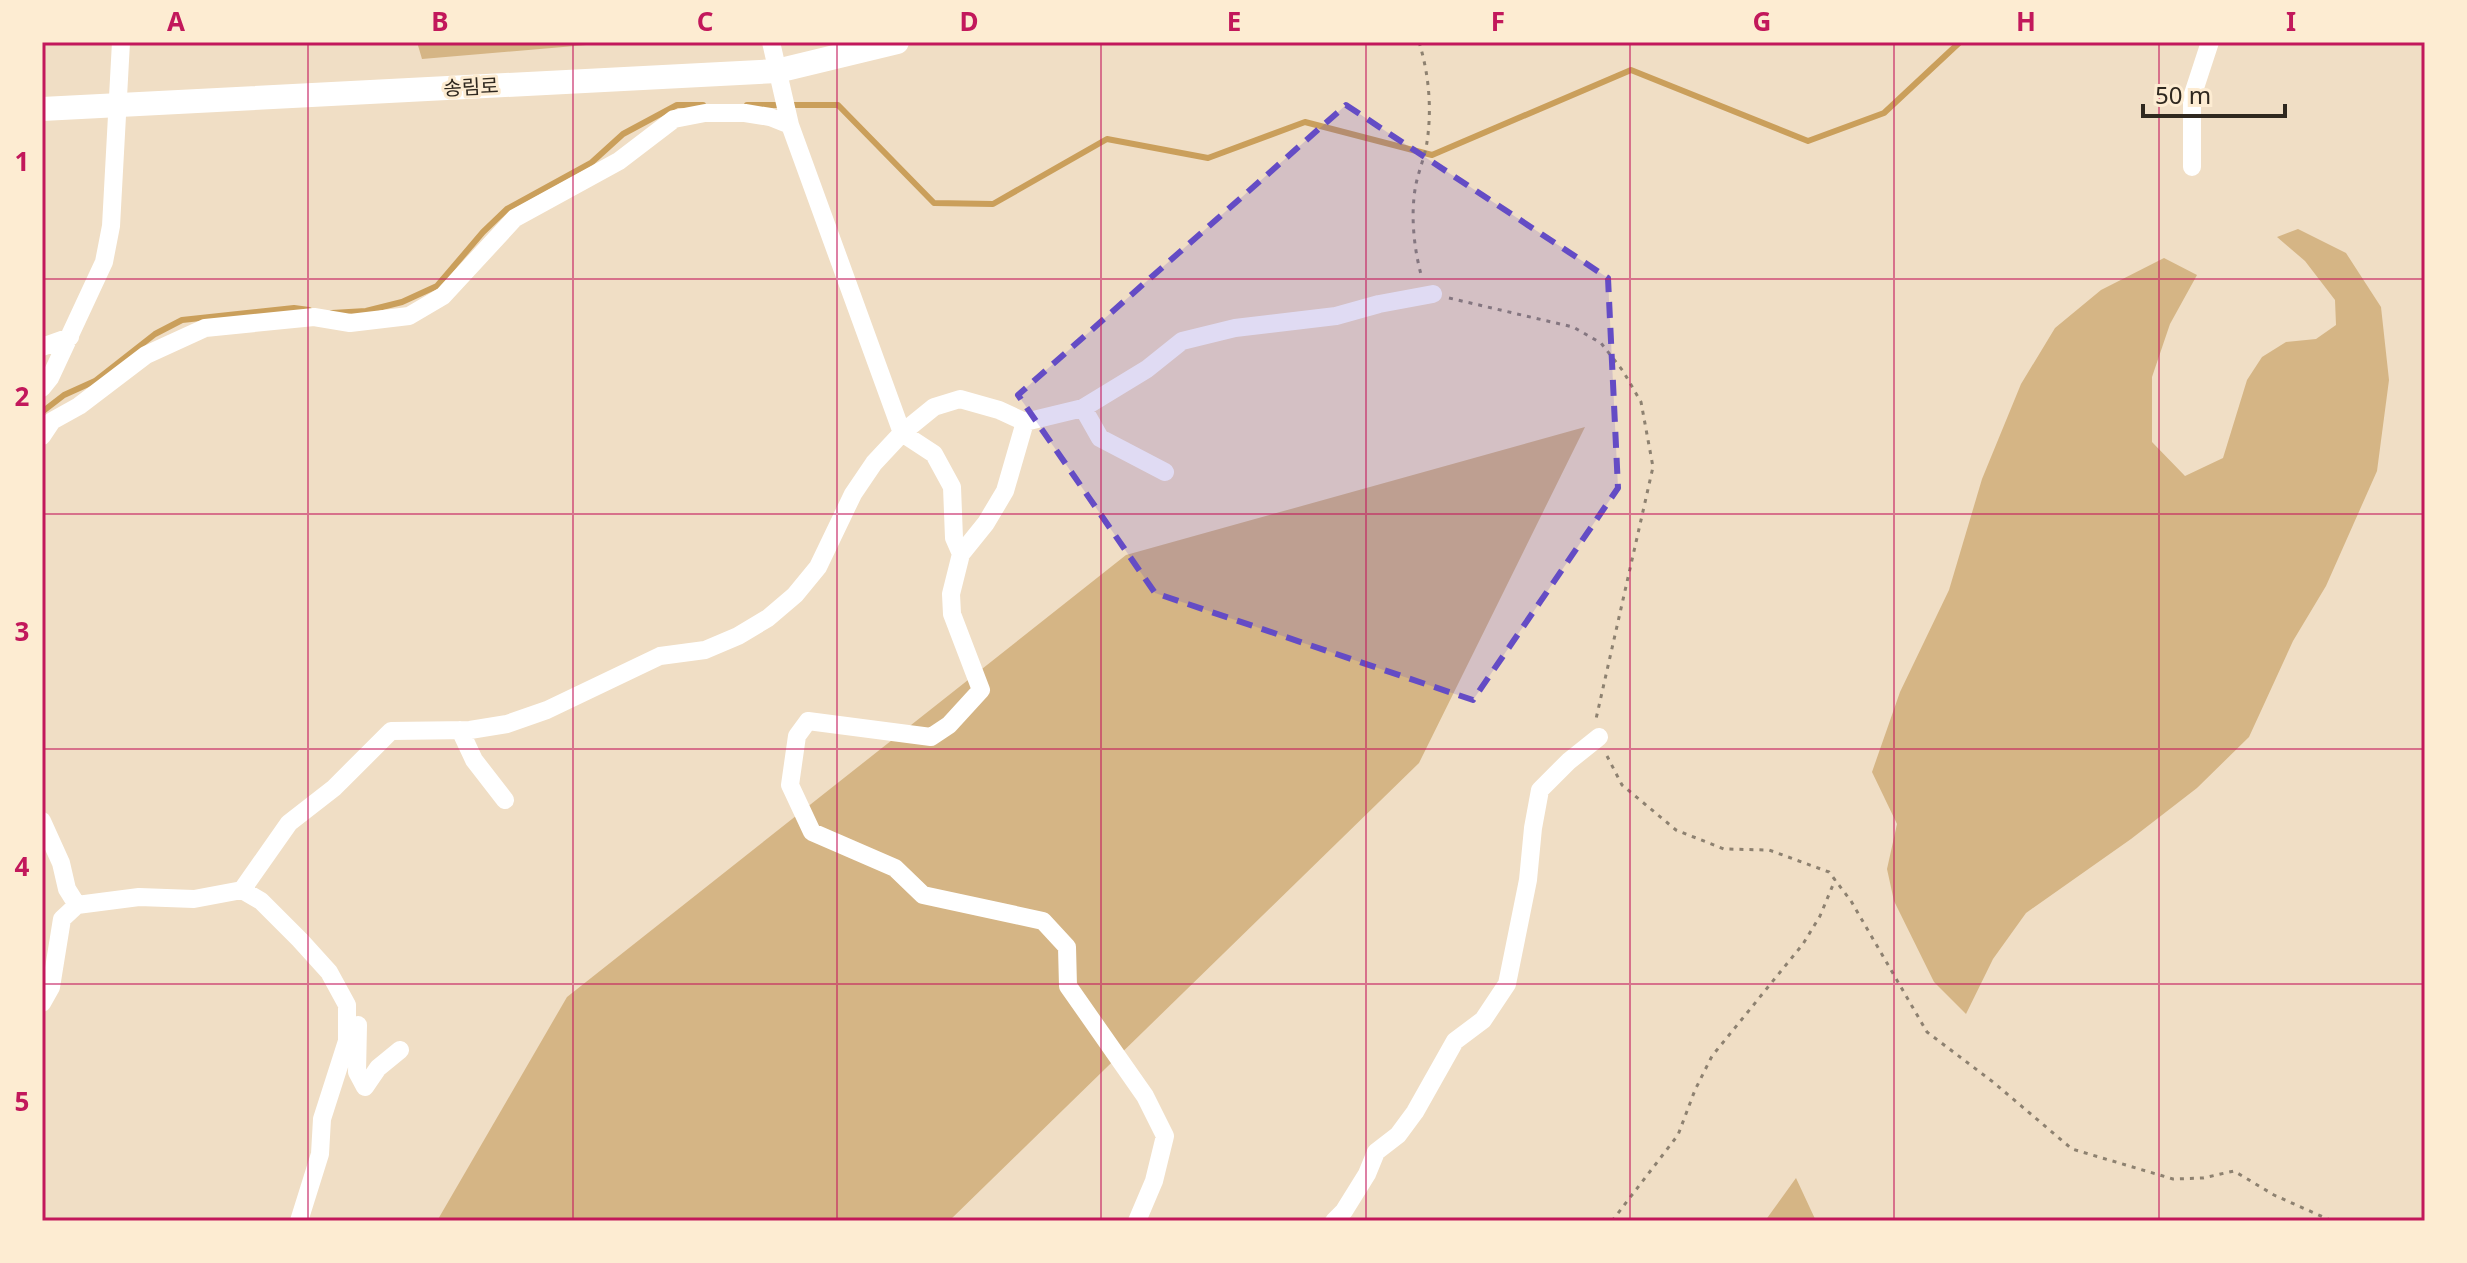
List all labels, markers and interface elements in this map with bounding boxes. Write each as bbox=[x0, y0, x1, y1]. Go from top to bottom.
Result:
text: A bbox=[167, 3, 185, 39]
text: B bbox=[431, 3, 449, 39]
text: C bbox=[697, 3, 713, 39]
text: D bbox=[959, 3, 979, 39]
text: E bbox=[1227, 3, 1241, 39]
text: F bbox=[1491, 3, 1505, 39]
text: G bbox=[1753, 3, 1771, 39]
text: H bbox=[2016, 3, 2036, 39]
text: I bbox=[2286, 3, 2296, 39]
scale bar bbox=[2143, 68, 2285, 118]
street label: 송림로 bbox=[443, 72, 499, 101]
text: 50 m bbox=[2155, 78, 2211, 111]
text: 1 bbox=[15, 143, 29, 179]
text: 2 bbox=[15, 378, 30, 414]
text: 3 bbox=[15, 613, 29, 649]
text: 4 bbox=[15, 848, 30, 884]
text: 5 bbox=[15, 1083, 29, 1119]

